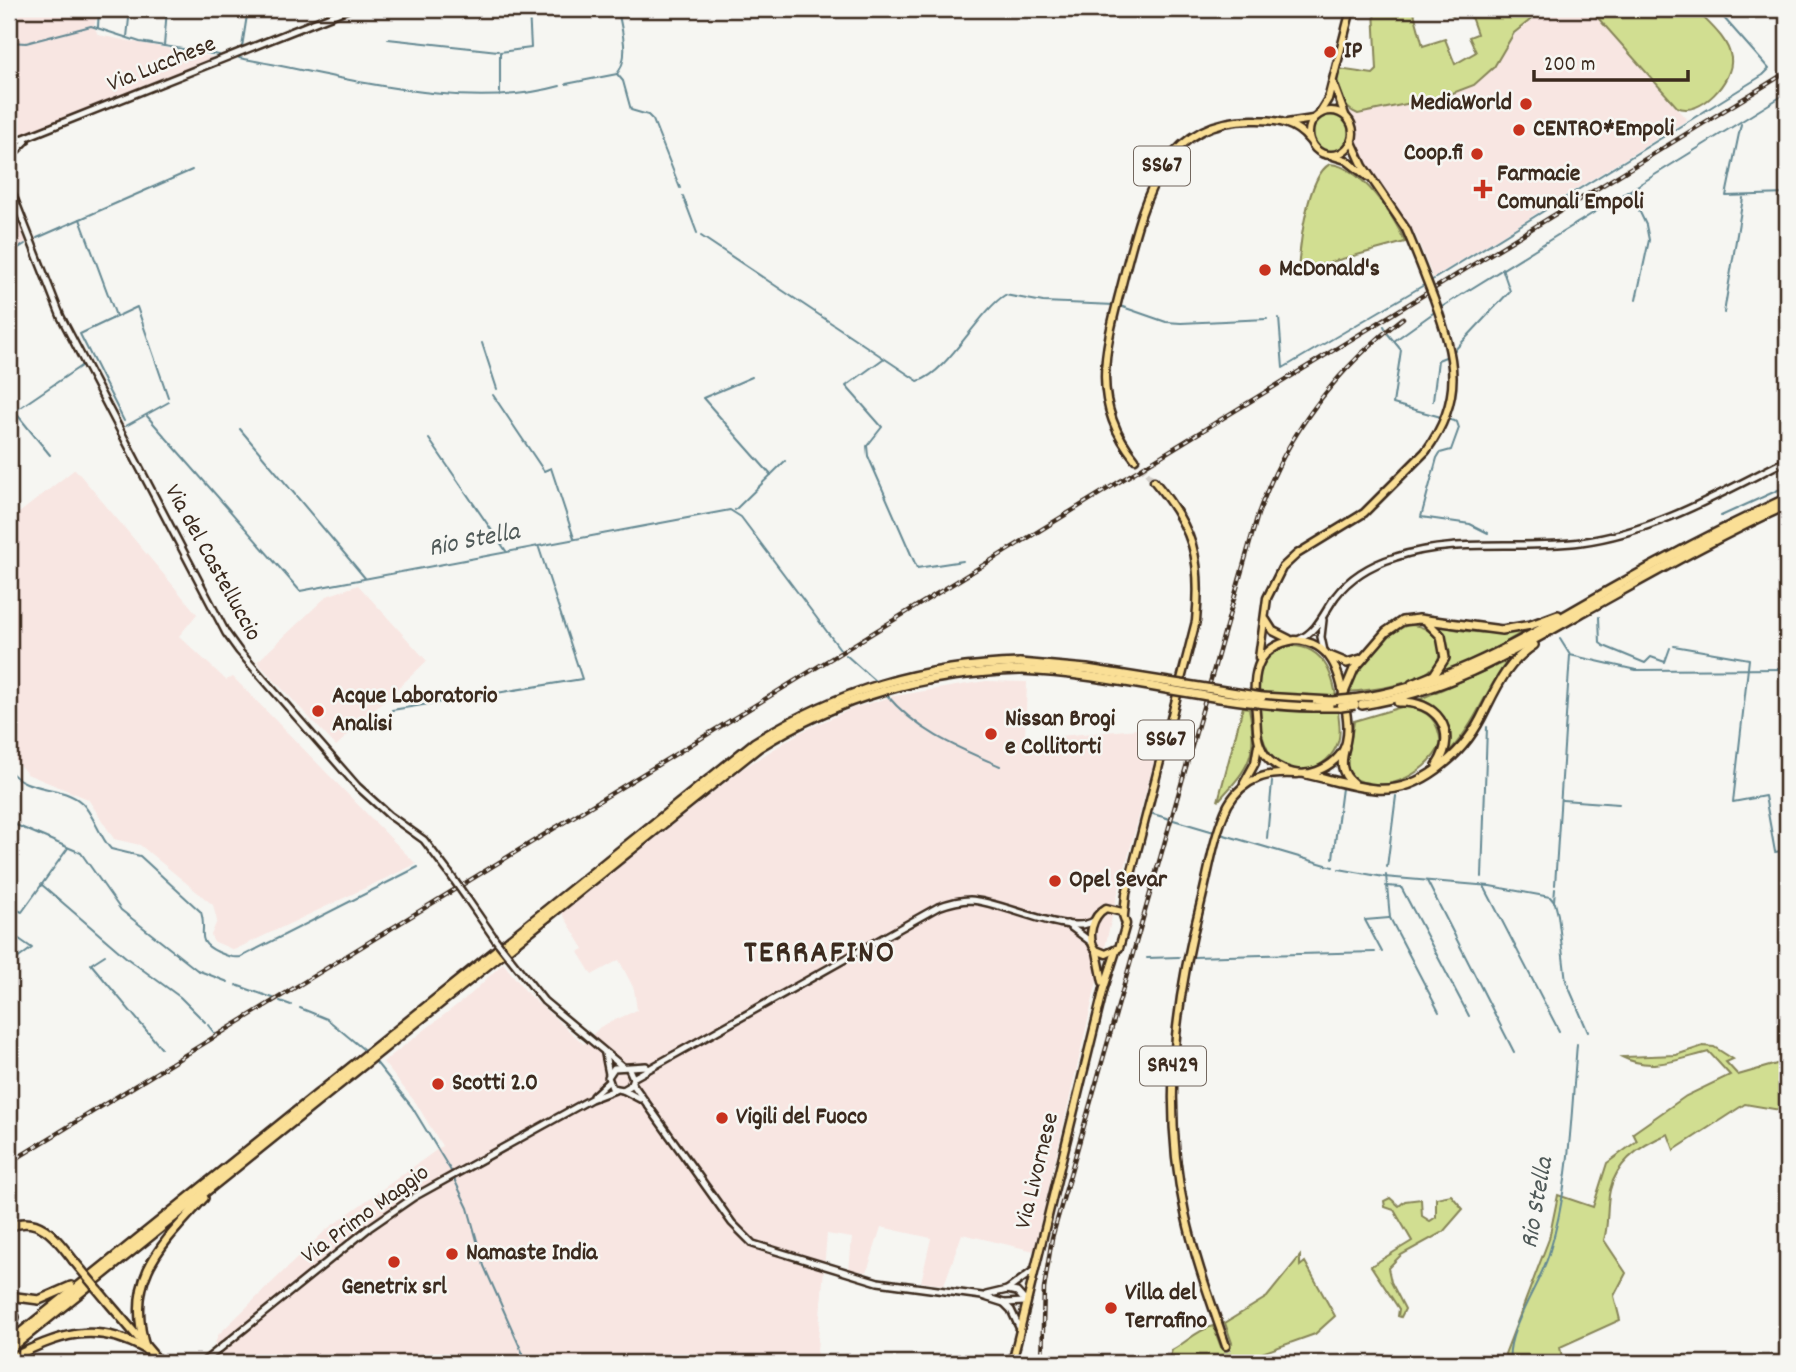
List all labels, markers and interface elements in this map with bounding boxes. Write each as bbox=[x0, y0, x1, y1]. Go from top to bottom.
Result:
street label: Via Lucchese bbox=[103, 28, 221, 102]
place label: IP bbox=[1344, 35, 1362, 69]
scale bar bbox=[1534, 38, 1688, 82]
marker: IP bbox=[1322, 44, 1338, 60]
text: 200 m bbox=[1544, 51, 1595, 81]
place label: MediaWorld bbox=[1410, 87, 1512, 121]
marker: MediaWorld bbox=[1518, 96, 1534, 112]
place label: CENTRO*Empoli bbox=[1533, 113, 1675, 147]
marker: CENTRO*Empoli bbox=[1511, 122, 1527, 138]
place label: Coop.fi bbox=[1404, 137, 1463, 171]
road number: SS67 bbox=[1134, 146, 1190, 186]
marker: Coop.fi bbox=[1469, 146, 1485, 162]
place label: Farmacie Comunali Empoli bbox=[1497, 158, 1644, 220]
marker: Farmacie Comunali Empoli bbox=[1475, 181, 1491, 197]
place label: McDonald's bbox=[1279, 253, 1380, 287]
marker: McDonald's bbox=[1257, 262, 1273, 278]
street label: Via del Castelluccio bbox=[155, 478, 269, 648]
water label: Rio Stella bbox=[425, 514, 524, 568]
place label: Acque Laboratorio Analisi bbox=[332, 680, 498, 742]
marker: Acque Laboratorio Analisi bbox=[310, 703, 326, 719]
place label: Nissan Brogi e Collitorti bbox=[1005, 703, 1116, 765]
road number: SS67 bbox=[1138, 720, 1194, 760]
marker: Nissan Brogi e Collitorti bbox=[983, 726, 999, 742]
place label: Opel Sevar bbox=[1069, 864, 1168, 898]
marker: Opel Sevar bbox=[1047, 873, 1063, 889]
district label: TERRAFINO bbox=[744, 932, 896, 978]
road number: SR429 bbox=[1140, 1046, 1206, 1086]
place label: Scotti 2.0 bbox=[452, 1067, 538, 1101]
marker: Scotti 2.0 bbox=[430, 1076, 446, 1092]
place label: Vigili del Fuoco bbox=[736, 1101, 868, 1135]
street label: Via Livornese bbox=[1007, 1109, 1069, 1233]
marker: Vigili del Fuoco bbox=[714, 1110, 730, 1126]
water label: Rio Stella bbox=[1512, 1153, 1565, 1252]
street label: Via Primo Maggio bbox=[295, 1157, 437, 1273]
place label: Namaste India bbox=[466, 1237, 598, 1271]
marker: Namaste India bbox=[444, 1246, 460, 1262]
marker: Genetrix srl bbox=[386, 1254, 402, 1270]
place label: Genetrix srl bbox=[341, 1271, 447, 1305]
place label: Villa del Terrafino bbox=[1125, 1277, 1207, 1339]
marker: Villa del Terrafino bbox=[1103, 1300, 1119, 1316]

